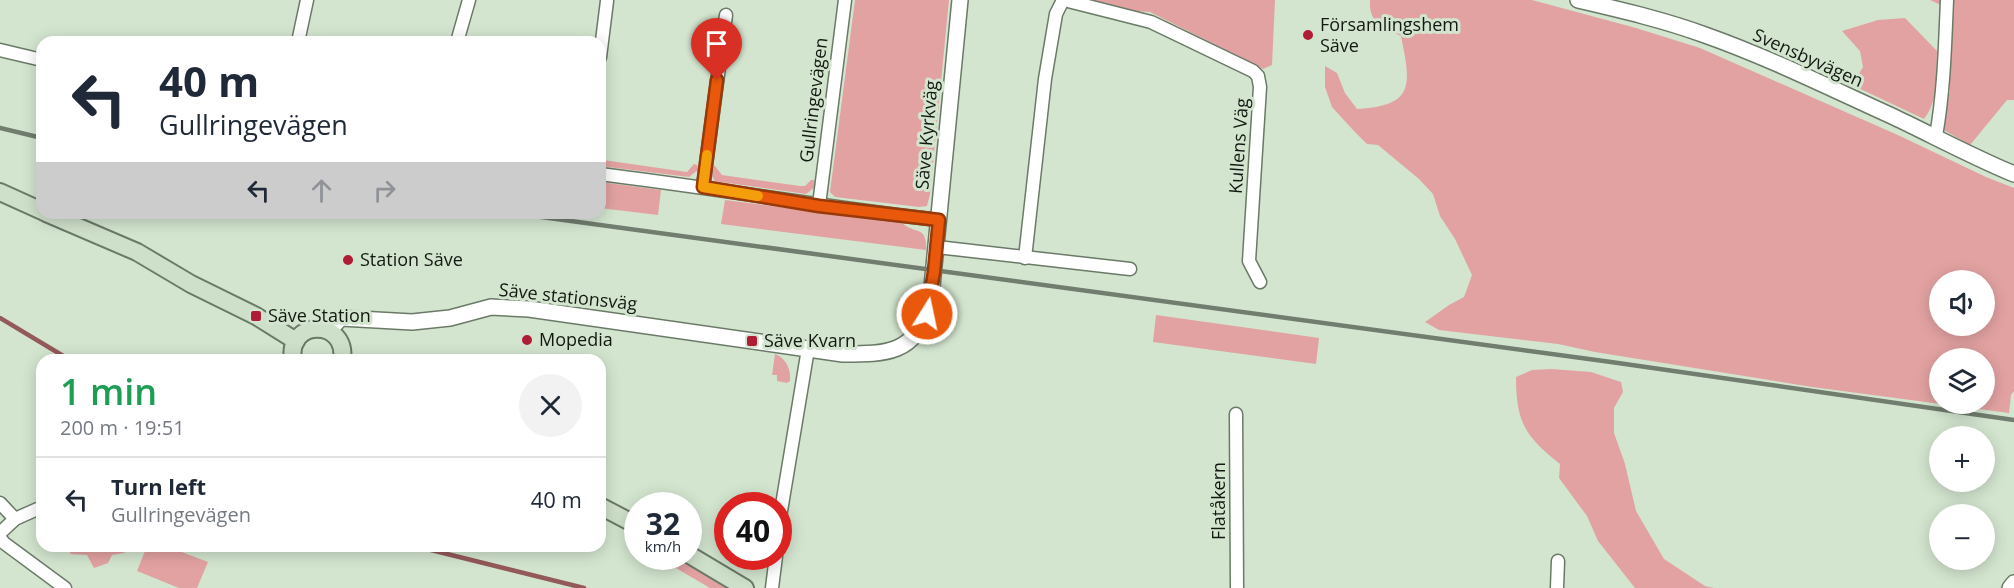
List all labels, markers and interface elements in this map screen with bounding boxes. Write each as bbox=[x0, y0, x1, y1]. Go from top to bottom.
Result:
place label: Församlingshem Säve bbox=[1320, 12, 1459, 57]
pin bbox=[691, 18, 742, 80]
street label: Svensbyvägen bbox=[1749, 22, 1867, 92]
icon: arrive bbox=[700, 27, 733, 60]
marker: Församlingshem Säve bbox=[1301, 28, 1315, 42]
street label: Gullringevägen bbox=[793, 36, 833, 164]
text: 40 m bbox=[159, 52, 259, 109]
icon: left bbox=[60, 60, 138, 138]
street label: Säve Kyrkväg bbox=[909, 79, 943, 190]
street label: Kullens Väg bbox=[1223, 97, 1253, 195]
text: Gullringevägen bbox=[159, 106, 348, 143]
icon: left bbox=[242, 174, 275, 207]
icon: ahead bbox=[305, 174, 338, 207]
icon: right bbox=[368, 174, 401, 207]
place label: Station Säve bbox=[360, 247, 463, 271]
marker: Station Säve bbox=[341, 253, 355, 267]
map controls bbox=[1929, 270, 1995, 570]
button: sound bbox=[1929, 270, 1995, 336]
street label: Säve stationsväg bbox=[498, 277, 639, 315]
position arrow bbox=[895, 282, 959, 346]
place label: Säve Station bbox=[268, 303, 371, 327]
marker: Säve Station bbox=[249, 309, 263, 323]
place label: Mopedia bbox=[539, 327, 613, 351]
place label: Säve Kvarn bbox=[764, 328, 856, 352]
marker: Mopedia bbox=[520, 333, 534, 347]
marker: Säve Kvarn bbox=[745, 334, 759, 348]
button: layers bbox=[1929, 348, 1995, 414]
text: 1 min bbox=[60, 367, 157, 416]
button: close bbox=[519, 374, 582, 437]
text: 200 m · 19:51 bbox=[60, 414, 185, 441]
button: + bbox=[1929, 426, 1995, 492]
street label: Flatåkern bbox=[1206, 462, 1230, 540]
text: Turn left bbox=[111, 471, 206, 501]
icon: left bbox=[60, 483, 93, 516]
text: 40 m bbox=[531, 484, 582, 514]
speed limit sign: 40 bbox=[714, 492, 792, 570]
text: Gullringevägen bbox=[111, 501, 251, 528]
text: 32 bbox=[646, 503, 680, 544]
button: − bbox=[1929, 504, 1995, 570]
text: km/h bbox=[645, 536, 681, 556]

